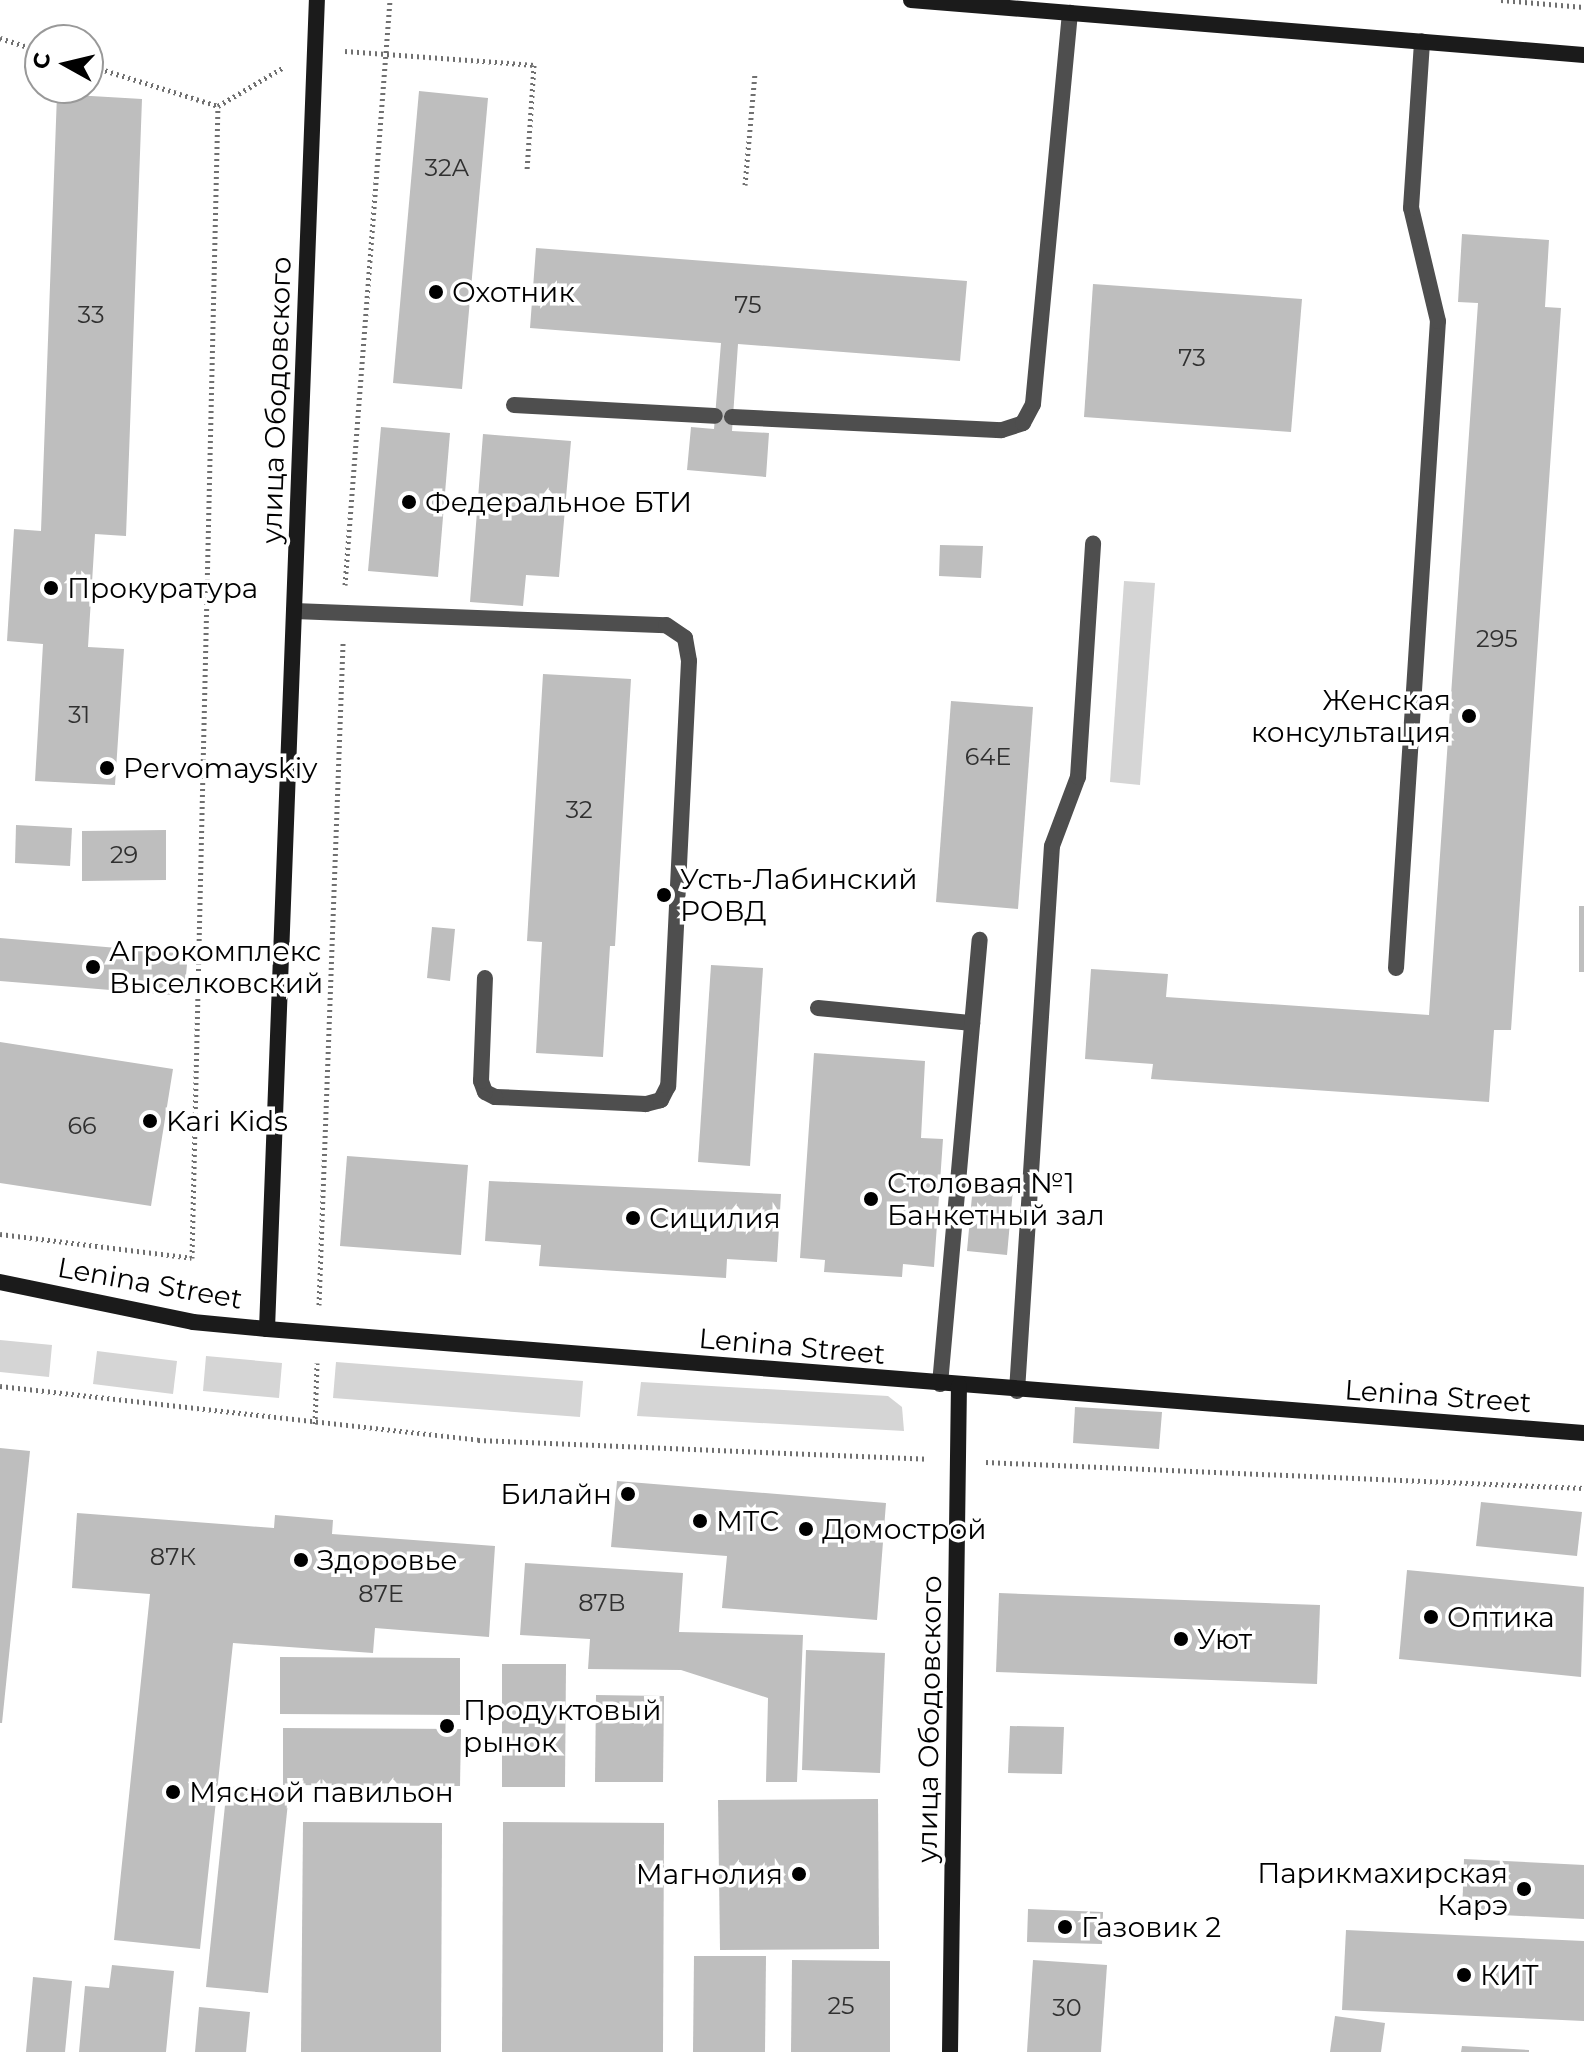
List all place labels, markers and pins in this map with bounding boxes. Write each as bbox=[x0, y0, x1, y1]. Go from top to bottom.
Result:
place label: Охотник bbox=[452, 275, 575, 309]
marker: Охотник bbox=[427, 283, 445, 301]
place label: Федеральное БТИ bbox=[425, 485, 692, 519]
marker: Федеральное БТИ bbox=[400, 493, 418, 511]
place label: Прокуратура bbox=[67, 571, 258, 605]
marker: Прокуратура bbox=[42, 579, 60, 597]
place label: Женская консультация bbox=[1251, 683, 1451, 749]
marker: Женская консультация bbox=[1458, 705, 1480, 727]
place label: Pervomayskiy bbox=[123, 751, 317, 785]
marker: Pervomayskiy bbox=[98, 759, 116, 777]
place label: Усть-Лабинский РОВД bbox=[680, 862, 918, 928]
marker: Усть-Лабинский РОВД bbox=[655, 886, 673, 904]
place label: Агрокомплекс Выселковский bbox=[109, 934, 323, 1000]
marker: Агрокомплекс Выселковский bbox=[84, 958, 102, 976]
place label: Kari Kids bbox=[166, 1104, 288, 1138]
marker: Kari Kids bbox=[141, 1112, 159, 1130]
place label: Столовая №1 Банкетный зал bbox=[887, 1166, 1105, 1232]
marker: Столовая №1 Банкетный зал bbox=[862, 1190, 880, 1208]
place label: Сицилия bbox=[649, 1201, 781, 1235]
marker: Сицилия bbox=[624, 1209, 642, 1227]
place label: Билайн bbox=[500, 1477, 612, 1511]
marker: Билайн bbox=[619, 1485, 637, 1503]
place label: МТС bbox=[716, 1504, 779, 1538]
marker: МТС bbox=[691, 1512, 709, 1530]
place label: Домострой bbox=[822, 1512, 987, 1546]
marker: Домострой bbox=[797, 1520, 815, 1538]
place label: Здоровье bbox=[317, 1543, 458, 1577]
marker: Здоровье bbox=[292, 1551, 310, 1569]
place label: Оптика bbox=[1447, 1600, 1555, 1634]
marker: Оптика bbox=[1422, 1608, 1440, 1626]
place label: Уют bbox=[1197, 1622, 1252, 1656]
marker: Уют bbox=[1172, 1630, 1190, 1648]
place label: Продуктовый рынок bbox=[463, 1693, 661, 1759]
marker: Продуктовый рынок bbox=[438, 1717, 456, 1735]
place label: Мясной павильон bbox=[189, 1775, 454, 1809]
marker: Мясной павильон bbox=[164, 1783, 182, 1801]
place label: Парикмахирская Карэ bbox=[1257, 1856, 1508, 1922]
place label: Магнолия bbox=[636, 1857, 783, 1891]
marker: Магнолия bbox=[790, 1865, 808, 1883]
marker: Парикмахирская Карэ bbox=[1515, 1880, 1533, 1898]
place label: Газовик 2 bbox=[1081, 1910, 1221, 1944]
marker: Газовик 2 bbox=[1056, 1918, 1074, 1936]
place label: КИТ bbox=[1480, 1958, 1539, 1992]
marker: КИТ bbox=[1455, 1966, 1473, 1984]

